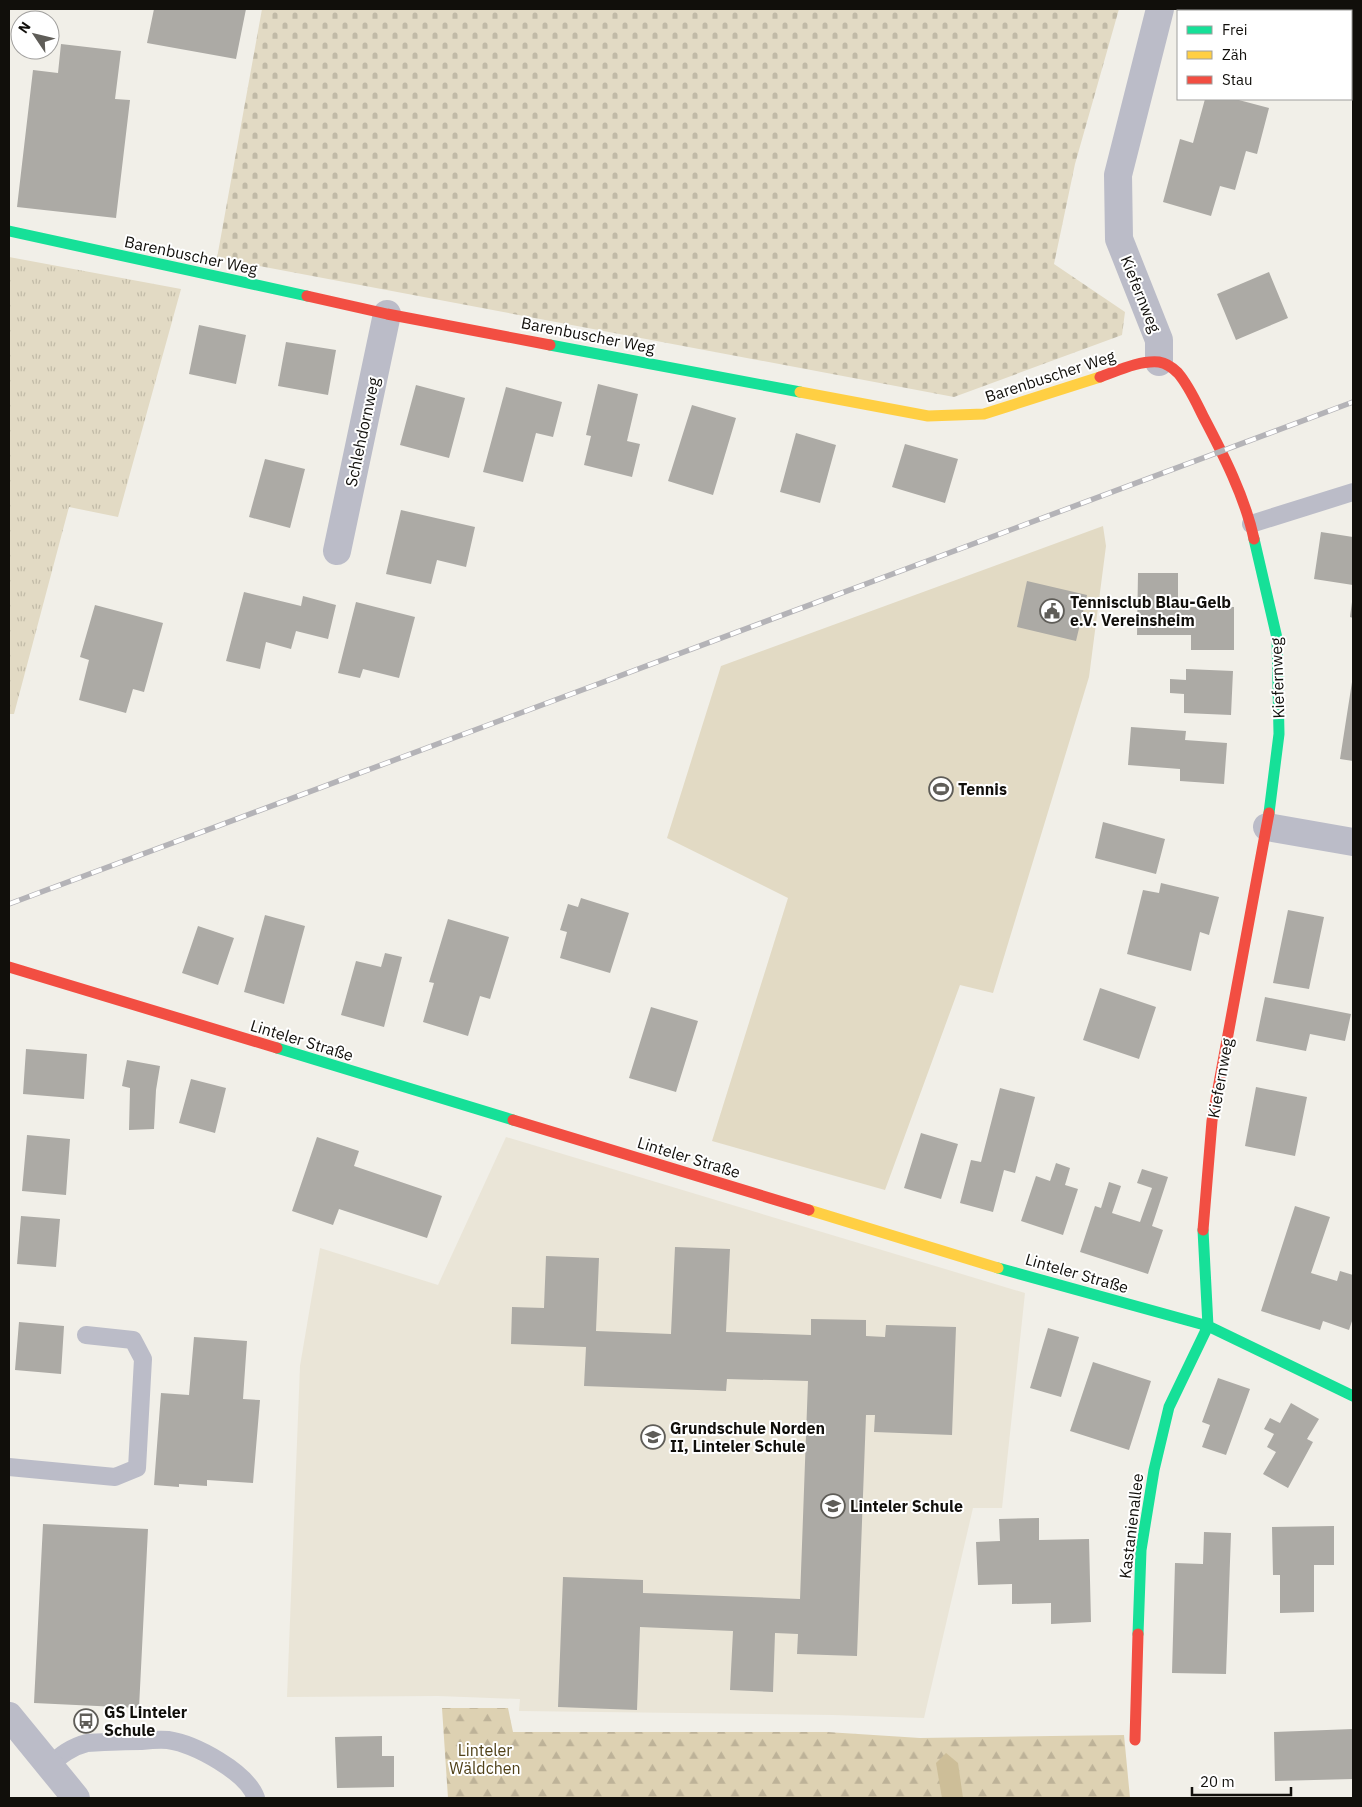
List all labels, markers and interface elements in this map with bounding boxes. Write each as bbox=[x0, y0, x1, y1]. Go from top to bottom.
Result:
north arrow bbox=[10, 10, 60, 60]
legend bbox=[1177, 10, 1352, 100]
text: N bbox=[14, 18, 35, 37]
text: Frei bbox=[1222, 20, 1248, 39]
text: Zäh bbox=[1222, 45, 1247, 64]
text: Stau bbox=[1222, 70, 1253, 89]
street label: Barenbuscher Weg bbox=[123, 231, 260, 279]
street label: Kiefernweg bbox=[1117, 253, 1166, 336]
street label: Barenbuscher Weg bbox=[520, 312, 657, 358]
street label: Barenbuscher Weg bbox=[982, 345, 1118, 406]
street label: Schlehdornweg bbox=[341, 375, 383, 488]
place label: Tennisclub Blau-Gelb e.V. Vereinsheim bbox=[1070, 592, 1231, 630]
public building icon: Tennisclub Blau-Gelb e.V. Vereinsheim bbox=[1039, 598, 1065, 624]
street label: Kiefernweg bbox=[1266, 637, 1288, 719]
sports icon: Tennis bbox=[928, 776, 954, 802]
place label: Tennis bbox=[958, 779, 1007, 799]
street label: Linteler Straße bbox=[248, 1015, 356, 1065]
street label: Kiefernweg bbox=[1203, 1036, 1237, 1120]
street label: Linteler Straße bbox=[635, 1132, 743, 1182]
street label: Linteler Straße bbox=[1023, 1249, 1131, 1297]
place label: Grundschule Norden II, Linteler Schule bbox=[670, 1418, 825, 1456]
school or university icon: Grundschule Norden II, Linteler Schule bbox=[640, 1424, 666, 1450]
street label: Kastanienallee bbox=[1115, 1472, 1147, 1580]
school or university icon: Linteler Schule bbox=[820, 1493, 846, 1519]
place label: Linteler Schule bbox=[850, 1496, 963, 1516]
place label: GS Linteler Schule bbox=[104, 1702, 188, 1740]
bus stop icon: GS Linteler Schule bbox=[73, 1708, 99, 1734]
park label: Linteler Wäldchen bbox=[449, 1740, 521, 1778]
scale bar bbox=[1192, 1764, 1291, 1796]
text: 20 m bbox=[1200, 1772, 1235, 1791]

